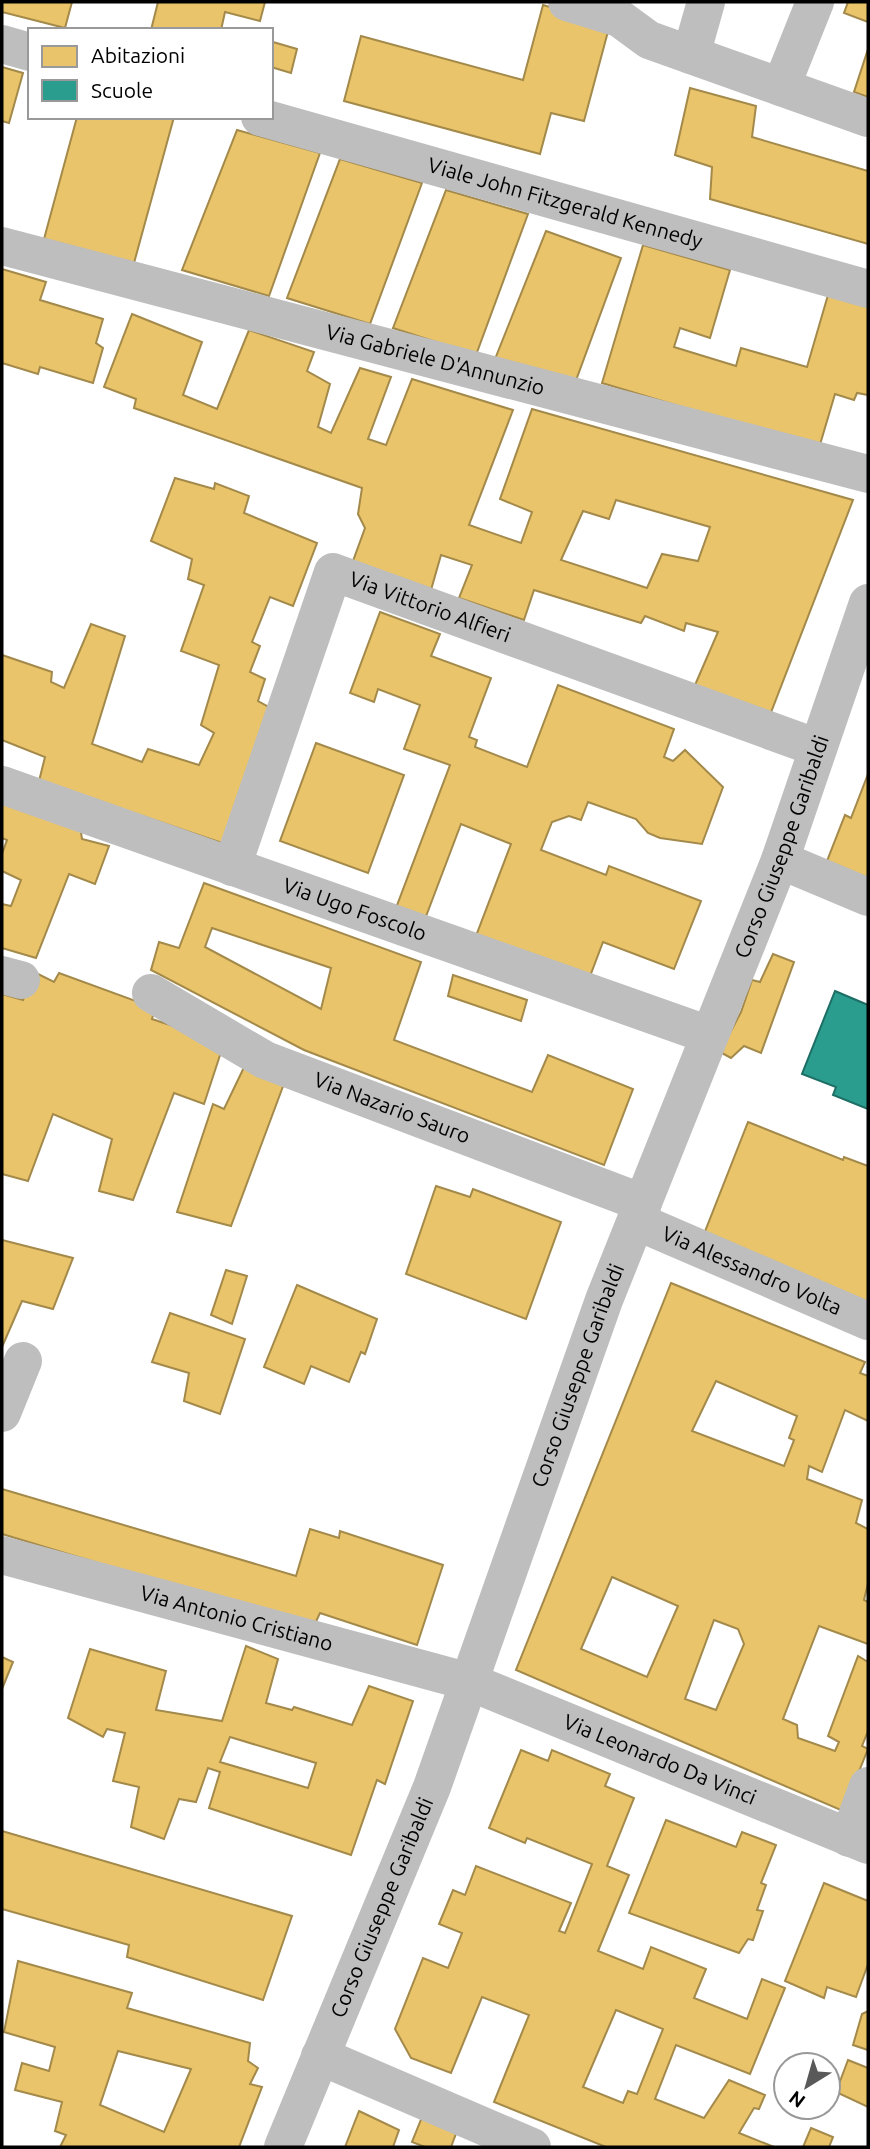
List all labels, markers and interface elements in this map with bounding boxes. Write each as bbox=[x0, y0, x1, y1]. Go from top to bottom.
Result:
legend bbox=[28, 28, 273, 119]
text: Abitazioni bbox=[91, 43, 185, 67]
text: Scuole bbox=[91, 78, 153, 102]
street label: Viale John Fitzgerald Kennedy bbox=[425, 152, 705, 253]
street label: Via Gabriele D'Annunzio bbox=[323, 319, 548, 399]
street label: Via Vittorio Alfieri bbox=[346, 566, 514, 646]
street label: Corso Giuseppe Garibaldi bbox=[729, 732, 833, 962]
street label: Via Ugo Foscolo bbox=[280, 872, 430, 945]
street label: Via Nazario Sauro bbox=[311, 1067, 474, 1148]
street label: Via Alessandro Volta bbox=[659, 1221, 846, 1319]
street label: Corso Giuseppe Garibaldi bbox=[526, 1260, 628, 1490]
street label: Via Antonio Cristiano bbox=[138, 1580, 336, 1655]
street label: Via Leonardo Da Vinci bbox=[560, 1709, 760, 1809]
street label: Corso Giuseppe Garibaldi bbox=[325, 1794, 437, 2021]
north arrow bbox=[772, 2051, 842, 2121]
text: N bbox=[784, 2087, 809, 2113]

